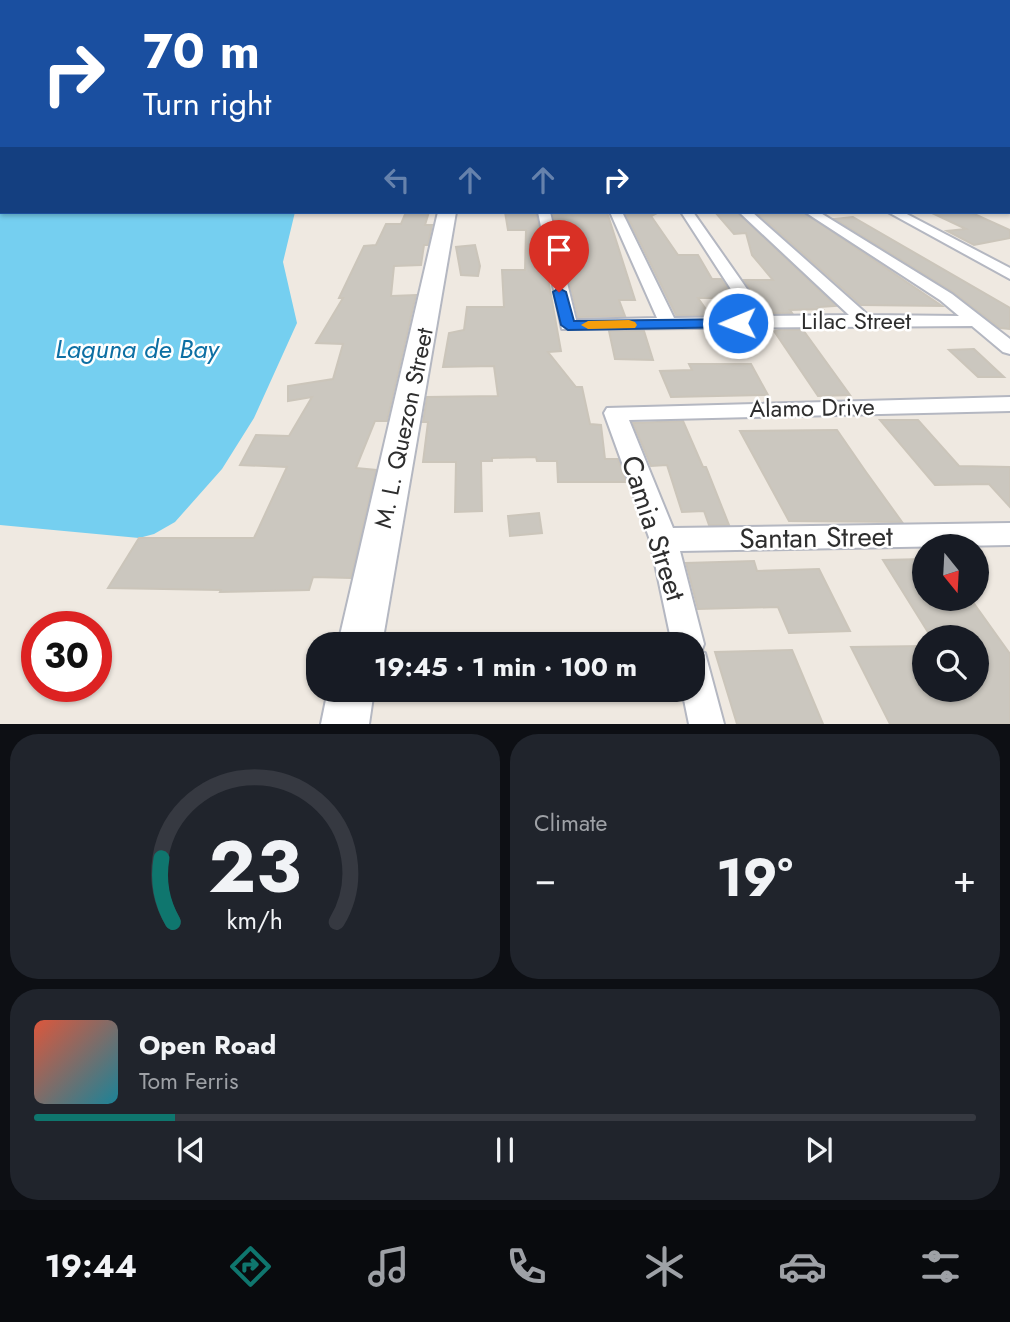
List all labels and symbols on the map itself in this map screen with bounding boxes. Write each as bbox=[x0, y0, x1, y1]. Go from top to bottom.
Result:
pin bbox=[529, 220, 589, 292]
position arrow bbox=[701, 286, 775, 360]
street label: Lilac Street bbox=[801, 303, 911, 338]
street label: M. L. Quezon Street bbox=[365, 324, 442, 531]
water label: Laguna de Bay bbox=[55, 330, 221, 368]
street label: Alamo Drive bbox=[749, 389, 875, 426]
street label: Camia Street bbox=[611, 450, 696, 606]
street label: Santan Street bbox=[739, 516, 893, 559]
north arrow bbox=[912, 534, 989, 611]
speed limit sign: 30 bbox=[21, 611, 112, 702]

